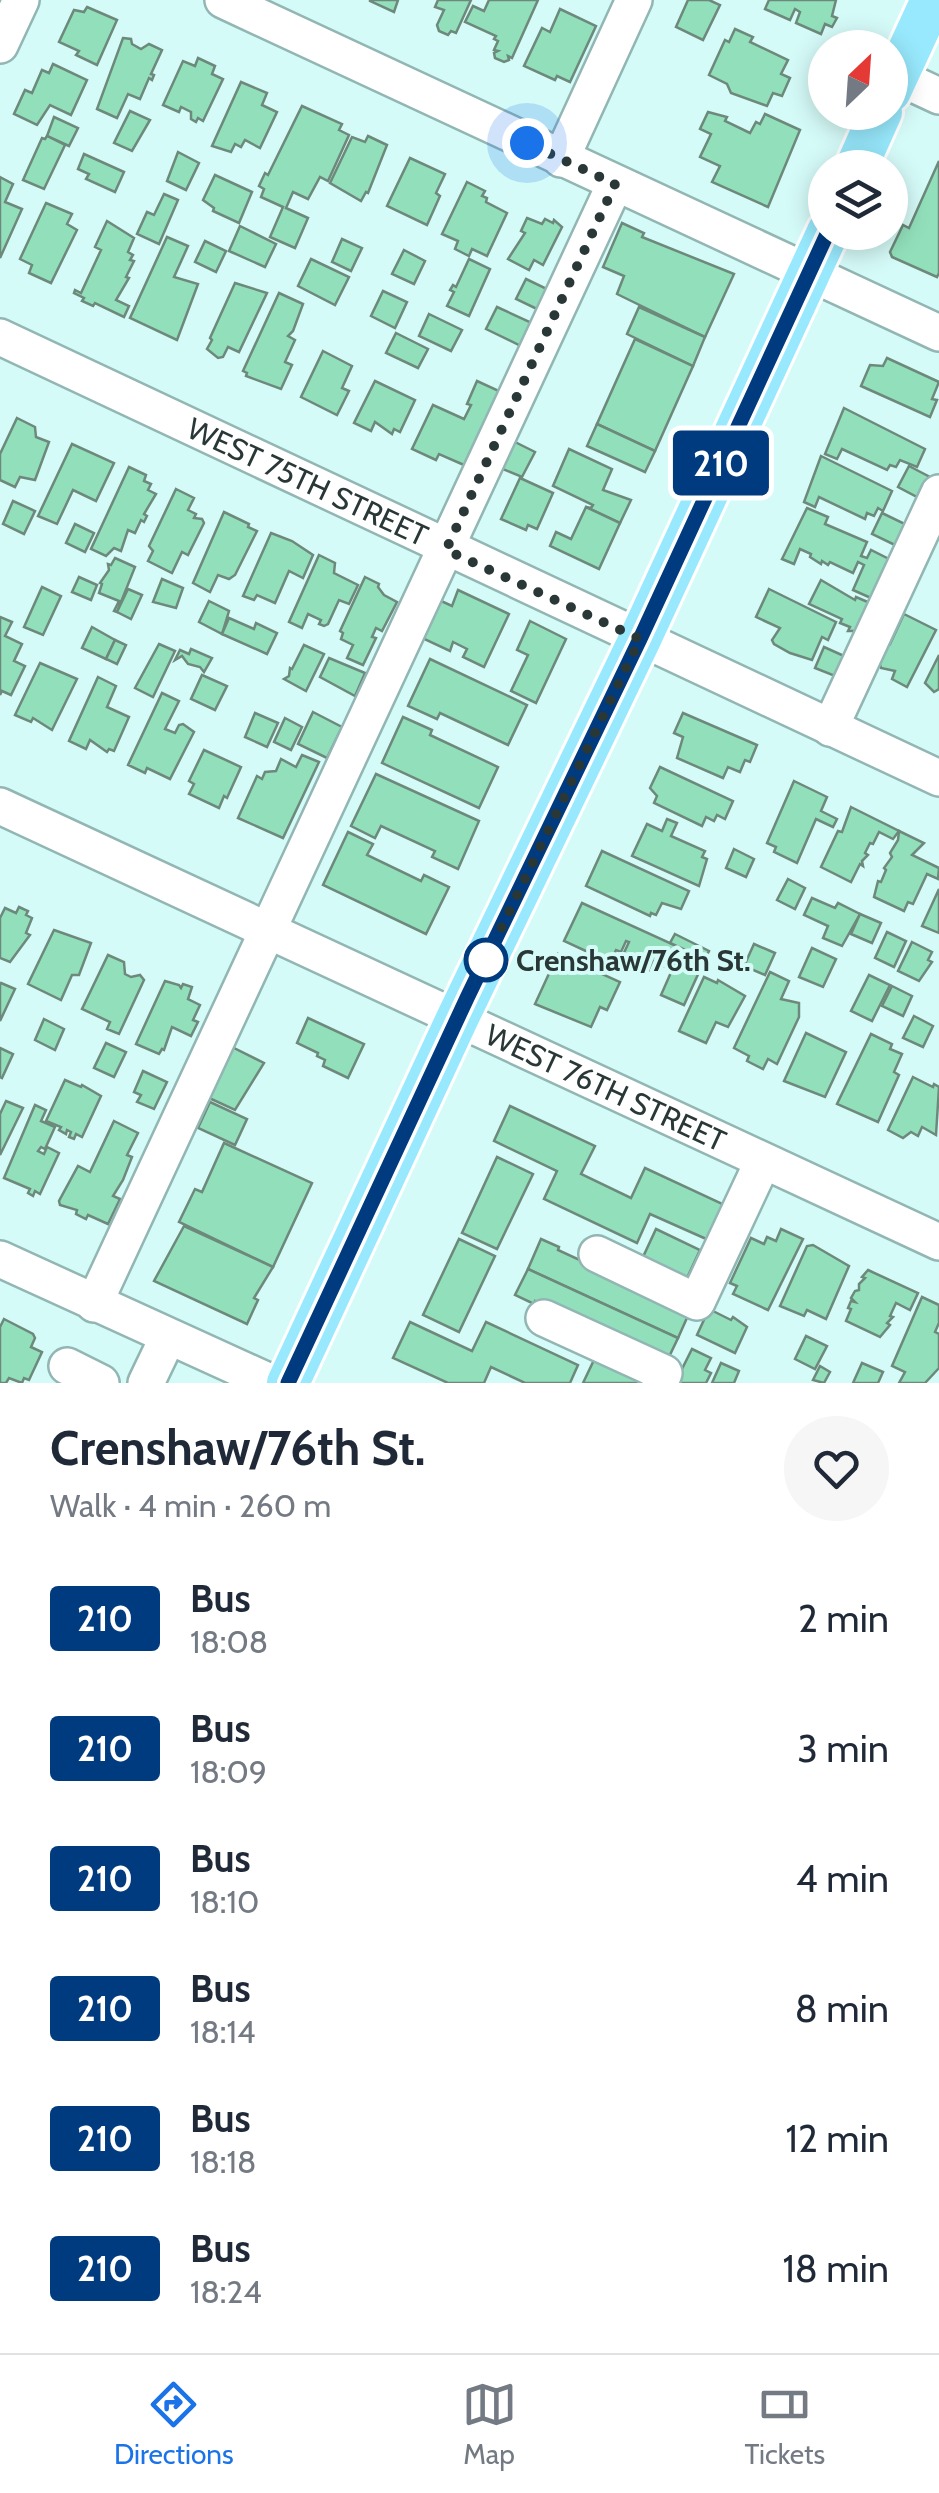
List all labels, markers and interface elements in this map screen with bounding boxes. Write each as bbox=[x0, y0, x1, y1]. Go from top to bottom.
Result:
north arrow bbox=[808, 30, 908, 130]
map controls bbox=[808, 30, 908, 250]
your location bbox=[502, 118, 552, 168]
button: layers bbox=[808, 150, 908, 250]
street label: WEST 75TH STREET bbox=[182, 409, 434, 554]
line badge: 210 bbox=[664, 430, 778, 496]
text: 210 bbox=[693, 442, 749, 485]
marker: Crenshaw/76th St. bbox=[465, 939, 507, 981]
place label: Crenshaw/76th St. bbox=[516, 942, 751, 979]
street label: WEST 76TH STREET bbox=[480, 1016, 732, 1159]
button: heart bbox=[784, 1416, 889, 1521]
text: Crenshaw/76th St. bbox=[50, 1419, 425, 1477]
text: Walk · 4 min · 260 m bbox=[50, 1486, 331, 1525]
text: Bus bbox=[190, 1575, 251, 1622]
text: 2 min bbox=[798, 1595, 889, 1642]
text: 210 bbox=[77, 1597, 133, 1640]
text: 18:08 bbox=[190, 1622, 268, 1661]
text: Bus bbox=[190, 1705, 251, 1752]
text: 3 min bbox=[797, 1725, 889, 1772]
text: 210 bbox=[77, 1727, 133, 1770]
text: 18:09 bbox=[190, 1752, 267, 1791]
text: Bus bbox=[190, 1835, 251, 1882]
text: 4 min bbox=[796, 1855, 889, 1902]
text: 210 bbox=[77, 1857, 133, 1900]
text: 18:10 bbox=[190, 1882, 259, 1921]
text: Bus bbox=[190, 1965, 251, 2012]
text: 8 min bbox=[795, 1985, 889, 2032]
text: 210 bbox=[77, 1987, 133, 2030]
text: 18:14 bbox=[190, 2012, 255, 2051]
text: Bus bbox=[190, 2095, 251, 2142]
text: 12 min bbox=[786, 2115, 889, 2162]
text: 210 bbox=[77, 2117, 133, 2160]
text: 18:18 bbox=[190, 2142, 256, 2181]
text: Bus bbox=[190, 2225, 251, 2272]
text: 18 min bbox=[782, 2245, 889, 2292]
text: 210 bbox=[77, 2247, 133, 2290]
text: 18:24 bbox=[190, 2272, 262, 2311]
tab: Directions bbox=[114, 2377, 234, 2471]
tab: Map bbox=[462, 2377, 517, 2471]
tab: Tickets bbox=[744, 2377, 825, 2471]

